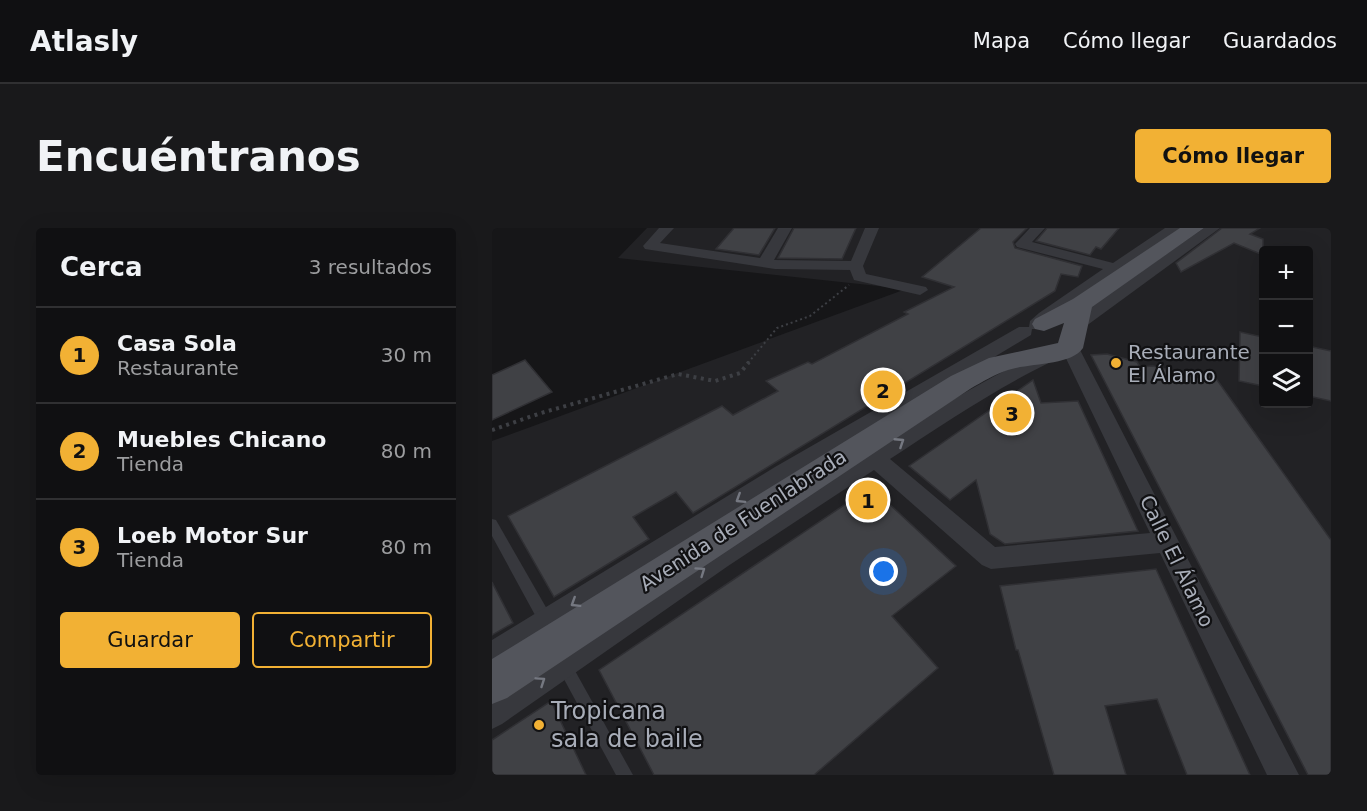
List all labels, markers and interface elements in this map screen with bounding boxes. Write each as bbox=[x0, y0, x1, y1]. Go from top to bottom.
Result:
text: Atlasly bbox=[30, 25, 138, 58]
text: Mapa bbox=[973, 29, 1030, 53]
text: Cómo llegar bbox=[1063, 29, 1190, 53]
text: Guardados bbox=[1223, 29, 1337, 53]
button: Cómo llegar bbox=[1135, 129, 1331, 183]
text: Encuéntranos bbox=[36, 132, 361, 181]
map controls bbox=[1259, 246, 1313, 408]
button: + bbox=[1259, 246, 1313, 300]
text: Cerca bbox=[60, 252, 143, 282]
text: 3 resultados bbox=[309, 255, 432, 279]
button: − bbox=[1259, 300, 1313, 354]
text: Casa Sola bbox=[117, 331, 237, 356]
place label: Restaurante El Álamo bbox=[1128, 340, 1250, 387]
text: 1 bbox=[73, 343, 86, 367]
text: 30 m bbox=[381, 343, 432, 367]
button: layers bbox=[1259, 354, 1313, 408]
text: Restaurante bbox=[117, 356, 239, 380]
marker: Restaurante El Álamo bbox=[1109, 356, 1123, 370]
pin: 2 bbox=[864, 368, 902, 412]
pin: 3 bbox=[992, 390, 1032, 435]
text: Muebles Chicano bbox=[117, 427, 326, 452]
one-way arrow bbox=[894, 437, 904, 449]
text: 2 bbox=[73, 439, 86, 463]
text: 80 m bbox=[381, 439, 432, 463]
street label: Avenida de Fuenlabrada bbox=[635, 444, 851, 596]
text: Tienda bbox=[117, 452, 184, 476]
pin: 1 bbox=[848, 478, 887, 522]
street label: Calle El Álamo bbox=[1135, 491, 1219, 631]
one-way arrow bbox=[736, 492, 746, 504]
text: Loeb Motor Sur bbox=[117, 523, 308, 548]
text: 3 bbox=[73, 535, 86, 559]
text: 80 m bbox=[381, 535, 432, 559]
text: Tienda bbox=[117, 548, 184, 572]
your location bbox=[869, 557, 898, 586]
one-way arrow bbox=[695, 567, 706, 578]
one-way arrow bbox=[571, 595, 581, 607]
button: Guardar bbox=[60, 612, 240, 668]
button: Compartir bbox=[252, 612, 432, 668]
one-way arrow bbox=[534, 678, 545, 689]
place label: Tropicana sala de baile bbox=[550, 697, 703, 753]
marker: Tropicana sala de baile bbox=[532, 718, 546, 732]

